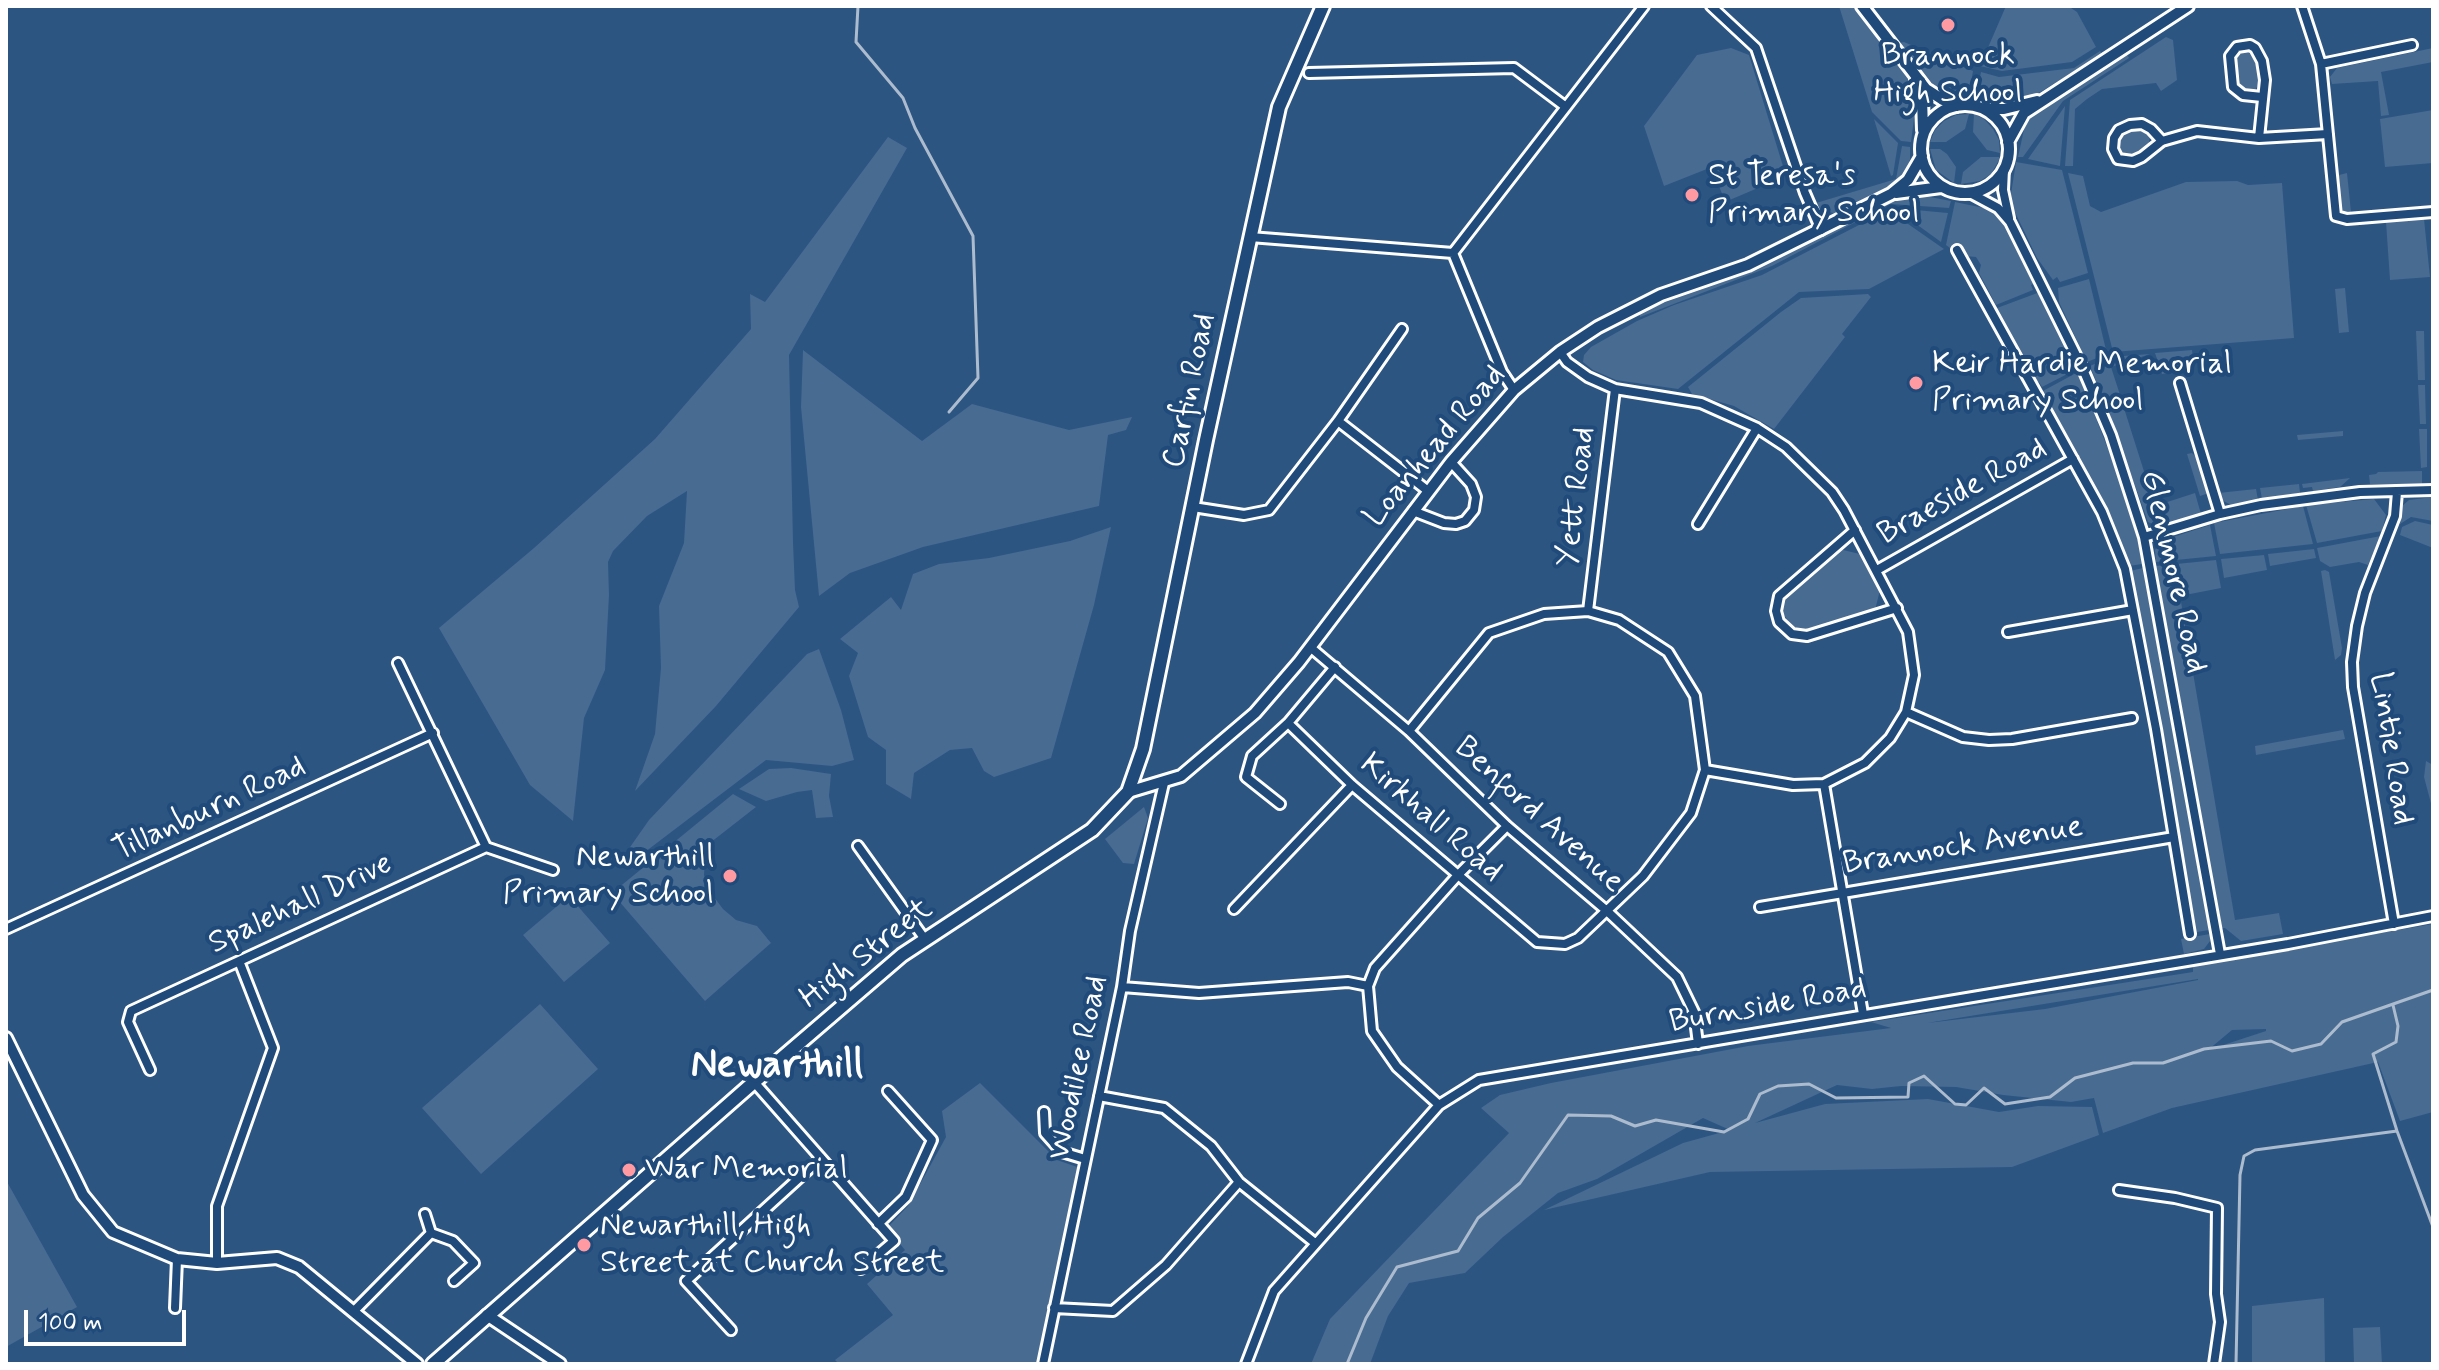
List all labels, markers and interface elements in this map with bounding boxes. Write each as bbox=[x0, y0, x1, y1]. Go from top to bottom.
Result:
marker: Brannock High School bbox=[1939, 16, 1957, 34]
place label: Brannock High School bbox=[1873, 38, 2023, 113]
place label: St Teresa's Primary School bbox=[1708, 158, 1919, 233]
marker: St Teresa's Primary School bbox=[1683, 186, 1701, 204]
street label: Carfin Road bbox=[1156, 310, 1226, 472]
place label: Keir Hardie Memorial Primary School bbox=[1932, 346, 2232, 421]
street label: Loanhead Road bbox=[1357, 358, 1515, 536]
marker: Keir Hardie Memorial Primary School bbox=[1907, 374, 1925, 392]
street label: Yett Road bbox=[1550, 425, 1606, 569]
street label: Braeside Road bbox=[1872, 431, 2054, 555]
street label: Glenmore Road bbox=[2130, 467, 2214, 677]
street label: Lintie Road bbox=[2359, 670, 2421, 828]
street label: Benford Avenue bbox=[1445, 730, 1631, 902]
street label: Kirkhall Road bbox=[1350, 746, 1510, 892]
street label: Tillanburn Road bbox=[108, 749, 312, 871]
street label: Brannock Avenue bbox=[1840, 809, 2086, 885]
place label: Newarthill Primary School bbox=[503, 839, 714, 914]
street label: Spalehall Drive bbox=[203, 846, 399, 964]
marker: Newarthill Primary School bbox=[721, 867, 739, 885]
street label: High Street bbox=[793, 891, 941, 1019]
street label: Burnside Road bbox=[1666, 971, 1870, 1043]
street label: Woodilee Road bbox=[1042, 972, 1118, 1164]
district label: Newarthill bbox=[691, 1044, 863, 1092]
place label: War Memorial bbox=[645, 1151, 848, 1189]
marker: War Memorial bbox=[620, 1161, 638, 1179]
place label: Newarthill, High Street at Church Street bbox=[600, 1208, 944, 1283]
marker: Newarthill, High Street at Church Street bbox=[575, 1236, 593, 1254]
scale bar bbox=[28, 1294, 190, 1344]
text: 100 m bbox=[38, 1308, 102, 1339]

